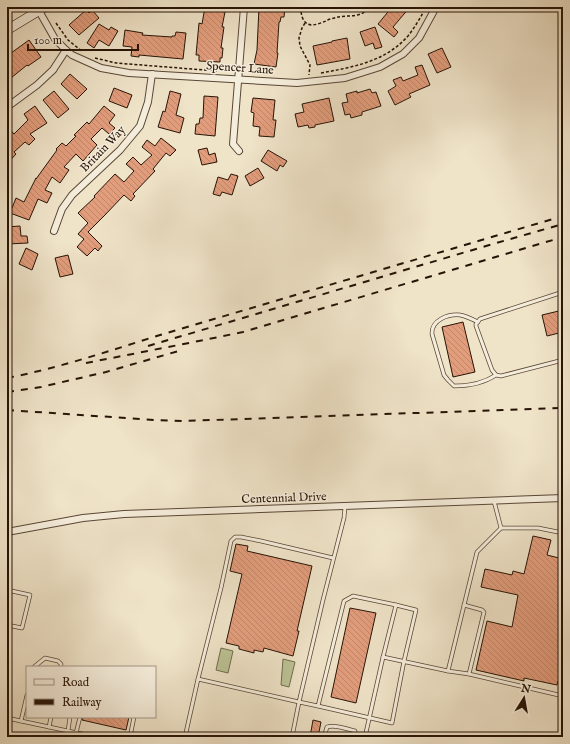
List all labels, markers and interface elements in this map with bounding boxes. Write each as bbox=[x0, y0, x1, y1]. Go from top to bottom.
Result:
scale bar bbox=[28, 26, 138, 52]
text: 100 m bbox=[34, 33, 62, 48]
street label: Spencer Lane bbox=[206, 58, 275, 79]
street label: Britain Way bbox=[77, 123, 129, 175]
street label: Centennial Drive bbox=[241, 489, 327, 507]
legend bbox=[26, 666, 156, 718]
text: Road bbox=[62, 675, 90, 690]
north arrow bbox=[504, 678, 544, 718]
text: N bbox=[519, 681, 532, 697]
text: Railway bbox=[62, 695, 101, 710]

